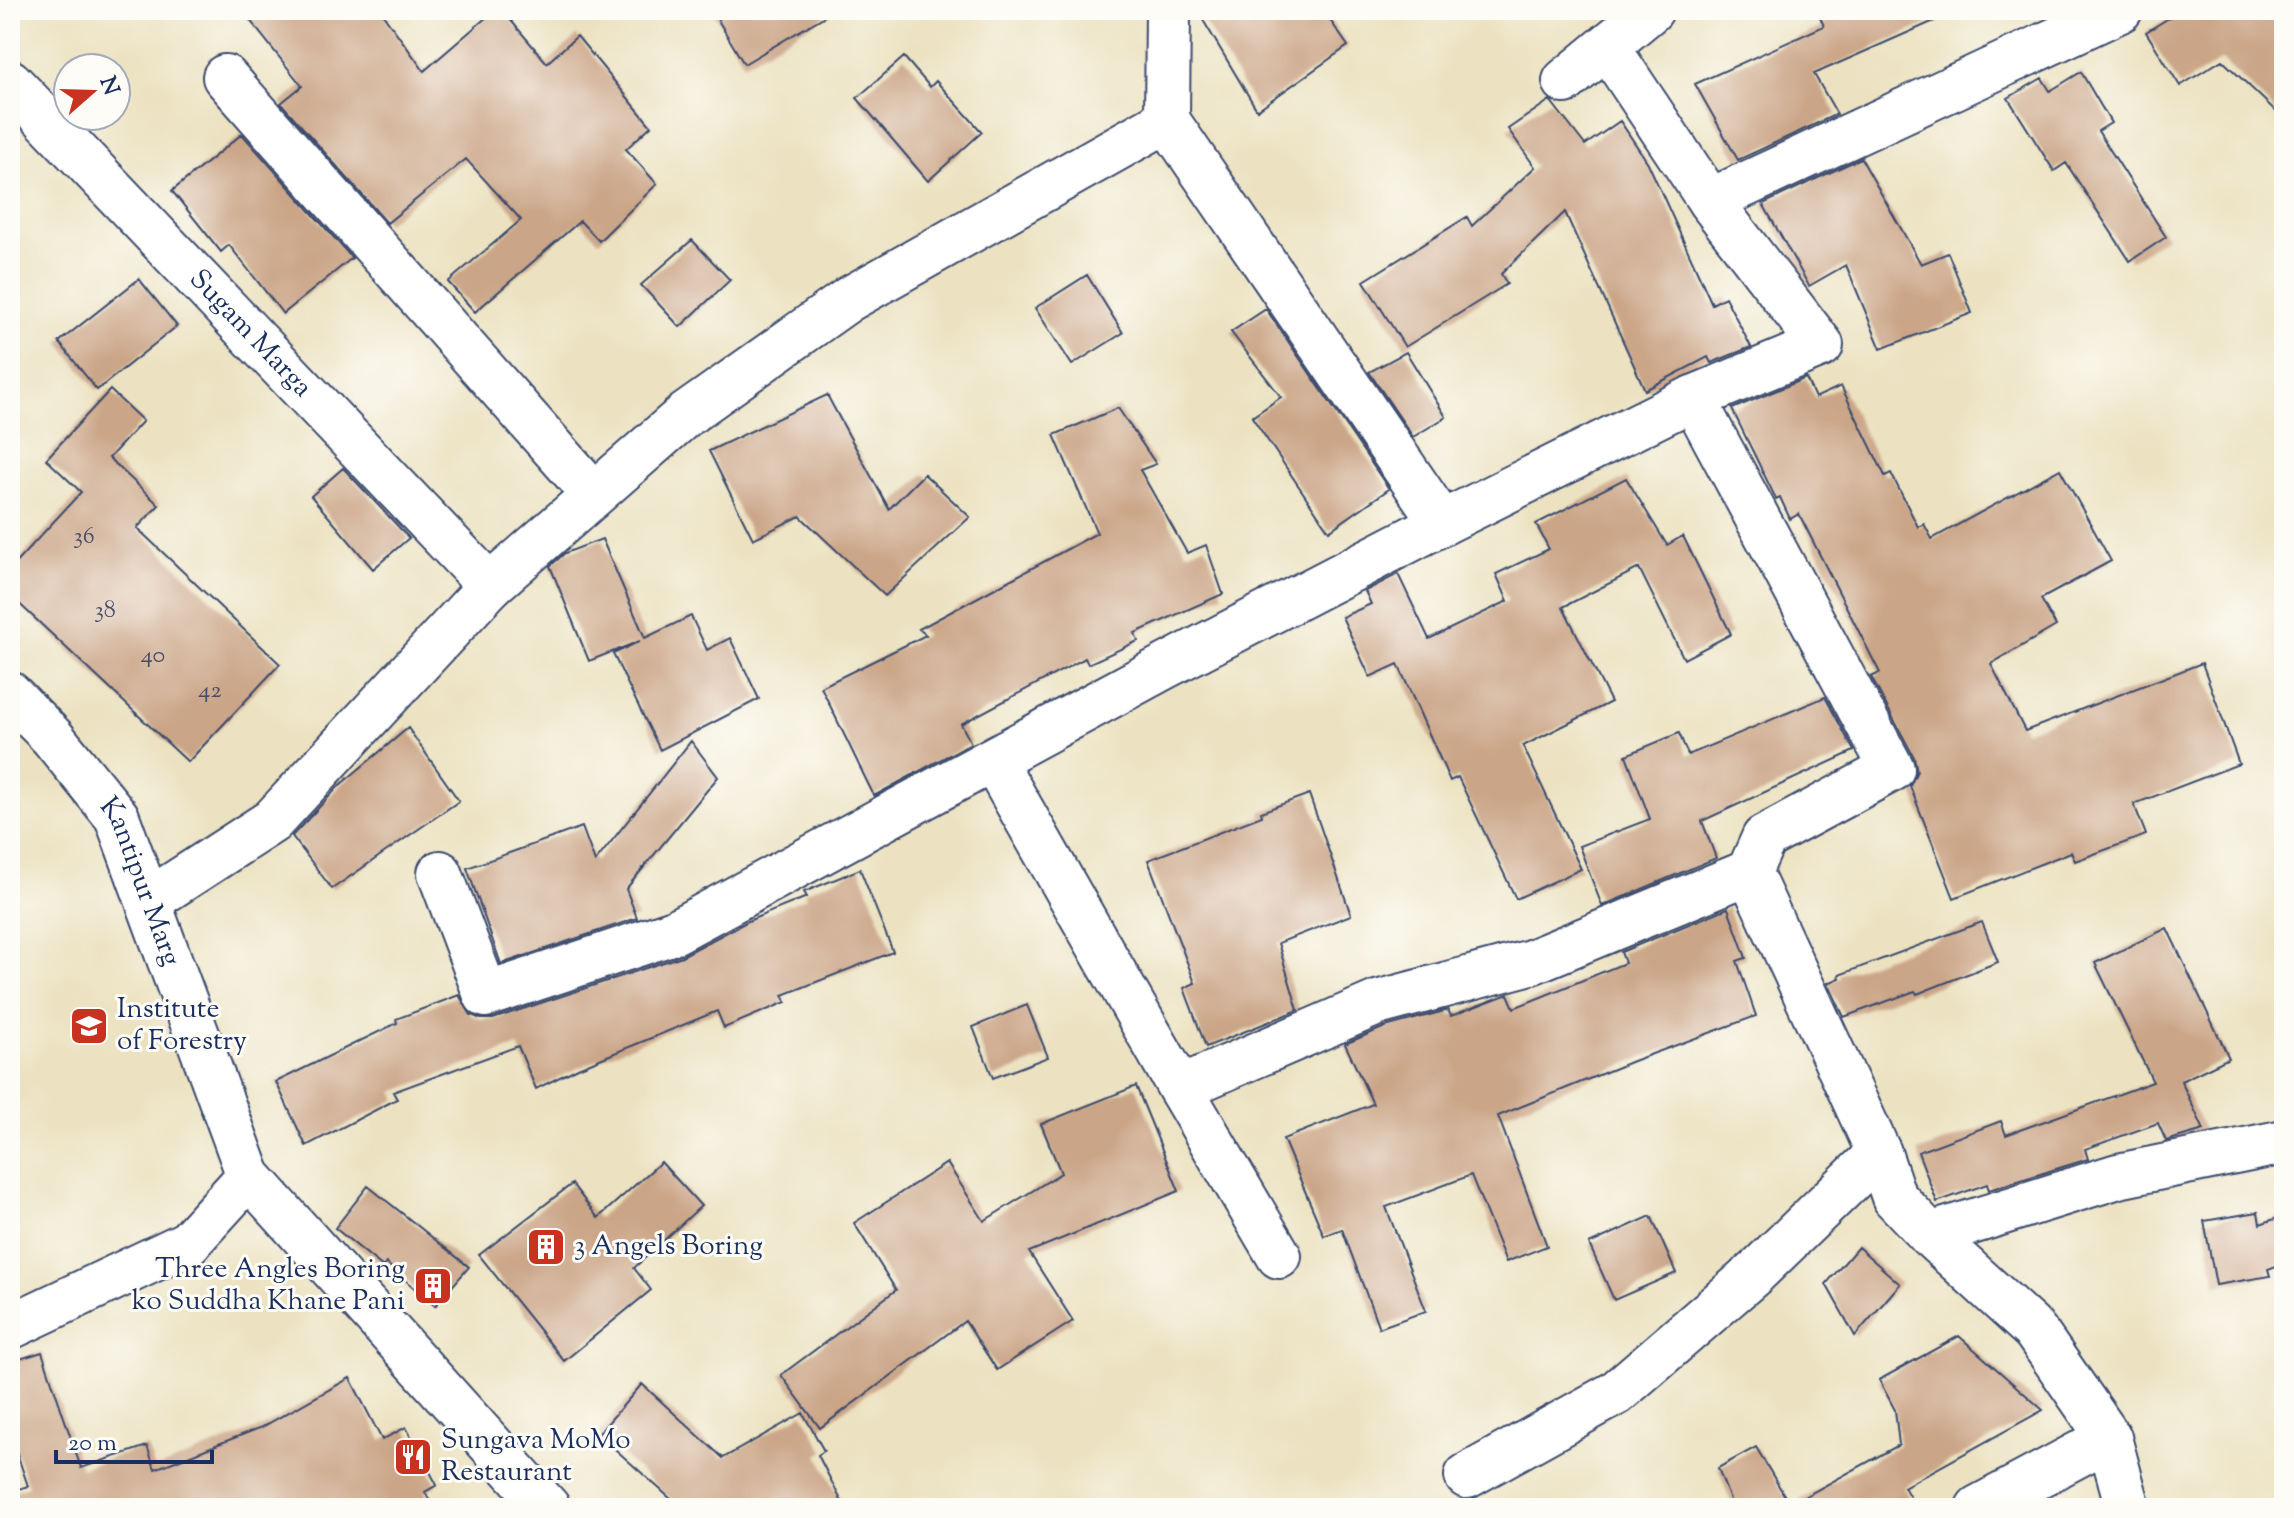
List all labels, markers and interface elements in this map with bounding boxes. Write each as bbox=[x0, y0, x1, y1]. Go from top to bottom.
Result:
north arrow bbox=[52, 52, 132, 132]
text: N bbox=[90, 72, 126, 100]
street label: Sugam Marga bbox=[179, 261, 321, 407]
house number: 36 bbox=[73, 520, 95, 554]
house number: 38 bbox=[94, 594, 116, 628]
house number: 40 bbox=[141, 639, 165, 673]
house number: 42 bbox=[198, 674, 222, 708]
street label: Kantipur Marg bbox=[89, 789, 190, 972]
place label: Institute of Forestry bbox=[117, 990, 247, 1062]
school or university icon: Institute of Forestry bbox=[68, 1005, 110, 1047]
building icon: 3 Angels Boring bbox=[525, 1226, 567, 1268]
place label: 3 Angels Boring bbox=[574, 1227, 763, 1267]
place label: Three Angles Boring ko Suddha Khane Pani bbox=[132, 1250, 405, 1322]
building icon: Three Angles Boring ko Suddha Khane Pani bbox=[412, 1265, 454, 1307]
scale bar bbox=[56, 1414, 212, 1464]
place label: Sungava MoMo Restaurant bbox=[441, 1421, 631, 1493]
text: 20 m bbox=[68, 1427, 117, 1461]
restaurant icon: Sungava MoMo Restaurant bbox=[392, 1436, 434, 1478]

